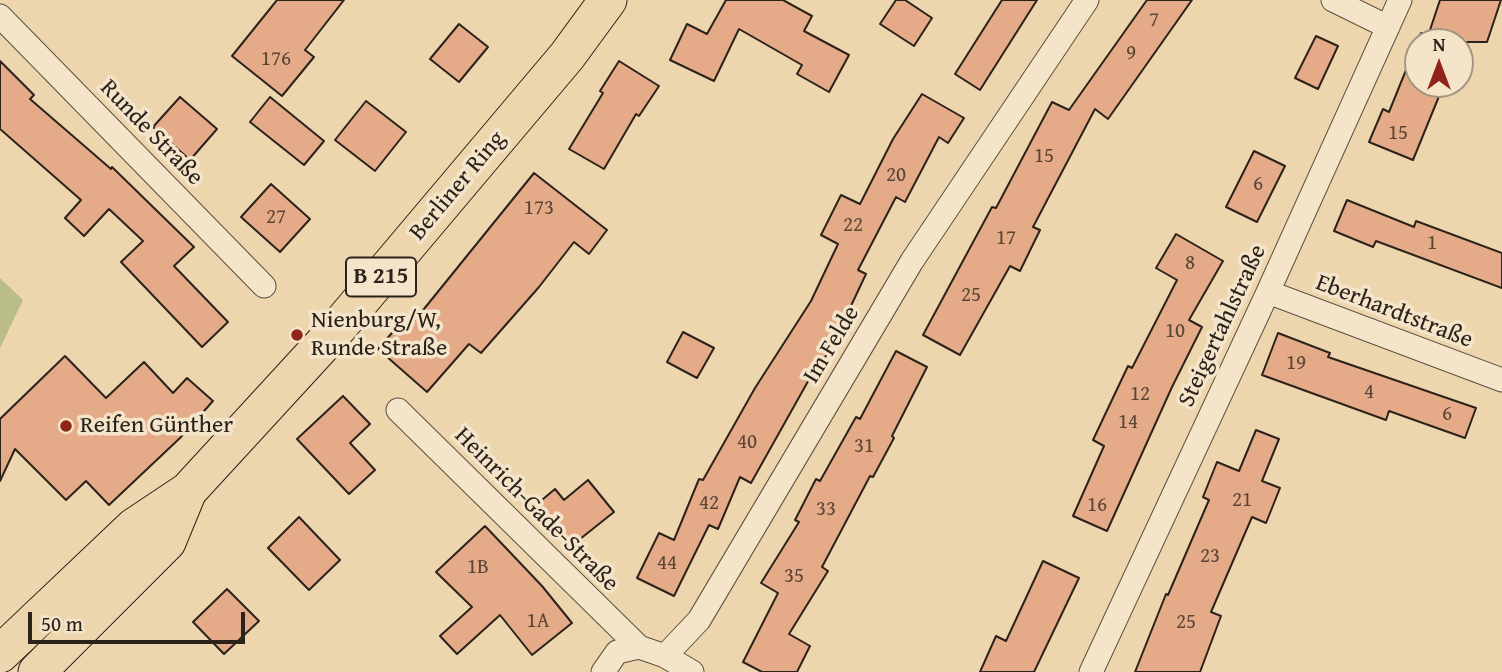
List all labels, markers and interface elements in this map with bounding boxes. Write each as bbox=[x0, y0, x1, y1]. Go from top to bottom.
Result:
house number: 7 bbox=[1149, 8, 1159, 34]
north arrow bbox=[1404, 28, 1474, 98]
text: N bbox=[1433, 30, 1445, 58]
house number: 9 bbox=[1126, 41, 1136, 67]
house number: 176 bbox=[261, 47, 291, 73]
street label: Runde Straße bbox=[93, 74, 209, 192]
house number: 15 bbox=[1388, 121, 1408, 147]
street label: Berliner Ring bbox=[404, 125, 512, 247]
house number: 15 bbox=[1034, 144, 1054, 170]
house number: 20 bbox=[886, 163, 906, 189]
house number: 6 bbox=[1253, 172, 1263, 198]
house number: 173 bbox=[524, 196, 554, 222]
house number: 27 bbox=[266, 205, 286, 231]
house number: 22 bbox=[843, 213, 863, 239]
house number: 17 bbox=[996, 226, 1016, 252]
house number: 1 bbox=[1427, 231, 1437, 257]
street label: Steigertahlstraße bbox=[1173, 240, 1273, 412]
house number: 8 bbox=[1185, 251, 1195, 277]
road number: B 215 bbox=[346, 258, 416, 296]
street label: Eberhardtstraße bbox=[1311, 269, 1477, 355]
house number: 25 bbox=[961, 283, 981, 309]
street label: Im Felde bbox=[798, 301, 866, 389]
place label: Nienburg/W, Runde Straße bbox=[311, 307, 447, 363]
house number: 10 bbox=[1165, 319, 1185, 345]
marker: Nienburg/W, Runde Straße bbox=[289, 327, 305, 343]
house number: 19 bbox=[1286, 351, 1306, 377]
house number: 4 bbox=[1364, 380, 1374, 406]
house number: 12 bbox=[1130, 382, 1150, 408]
house number: 6 bbox=[1442, 402, 1452, 428]
house number: 14 bbox=[1118, 410, 1138, 436]
place label: Reifen Günther bbox=[80, 412, 233, 440]
marker: Reifen Günther bbox=[58, 418, 74, 434]
street label: Heinrich-Gade-Straße bbox=[448, 422, 624, 598]
house number: 40 bbox=[737, 430, 757, 456]
house number: 31 bbox=[854, 434, 874, 460]
house number: 21 bbox=[1232, 488, 1252, 514]
house number: 42 bbox=[699, 491, 719, 517]
house number: 16 bbox=[1087, 493, 1107, 519]
house number: 33 bbox=[816, 497, 836, 523]
house number: 23 bbox=[1200, 544, 1220, 570]
house number: 44 bbox=[657, 551, 677, 577]
house number: 1B bbox=[467, 555, 489, 581]
house number: 35 bbox=[784, 564, 804, 590]
scale bar bbox=[32, 598, 248, 642]
text: 50 m bbox=[41, 608, 83, 639]
house number: 1A bbox=[527, 609, 549, 635]
house number: 25 bbox=[1176, 610, 1196, 636]

